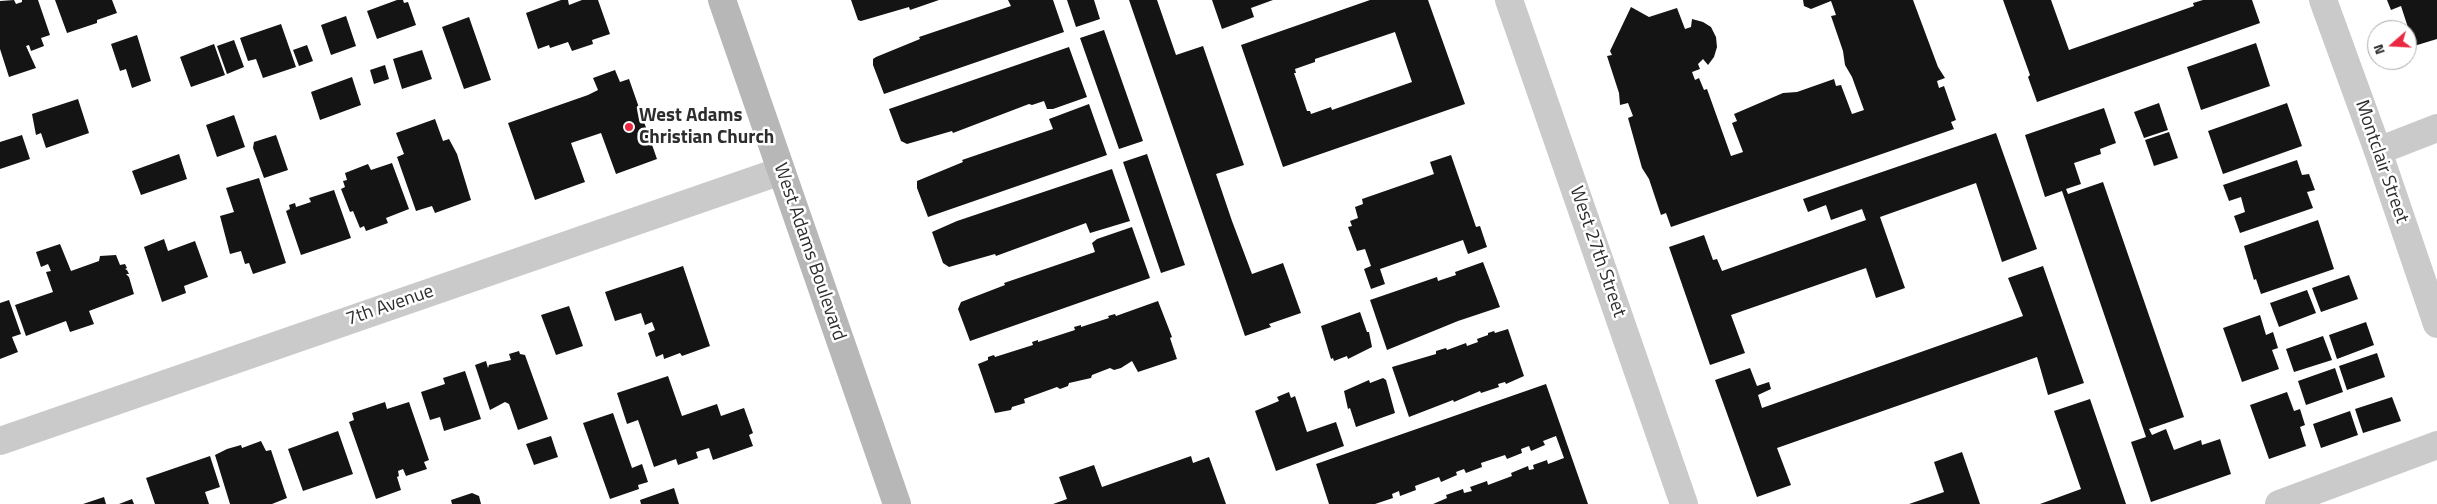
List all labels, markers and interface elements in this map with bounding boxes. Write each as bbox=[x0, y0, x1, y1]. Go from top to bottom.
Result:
north arrow bbox=[2367, 20, 2417, 70]
text: N bbox=[2367, 42, 2390, 58]
street label: Montclair Street bbox=[2349, 97, 2413, 227]
place label: West Adams Christian Church bbox=[639, 105, 774, 149]
marker: West Adams Christian Church bbox=[623, 121, 635, 133]
street label: West Adams Boulevard bbox=[768, 160, 850, 344]
street label: West 27th Street bbox=[1564, 183, 1630, 321]
street label: 7th Avenue bbox=[343, 280, 437, 332]

